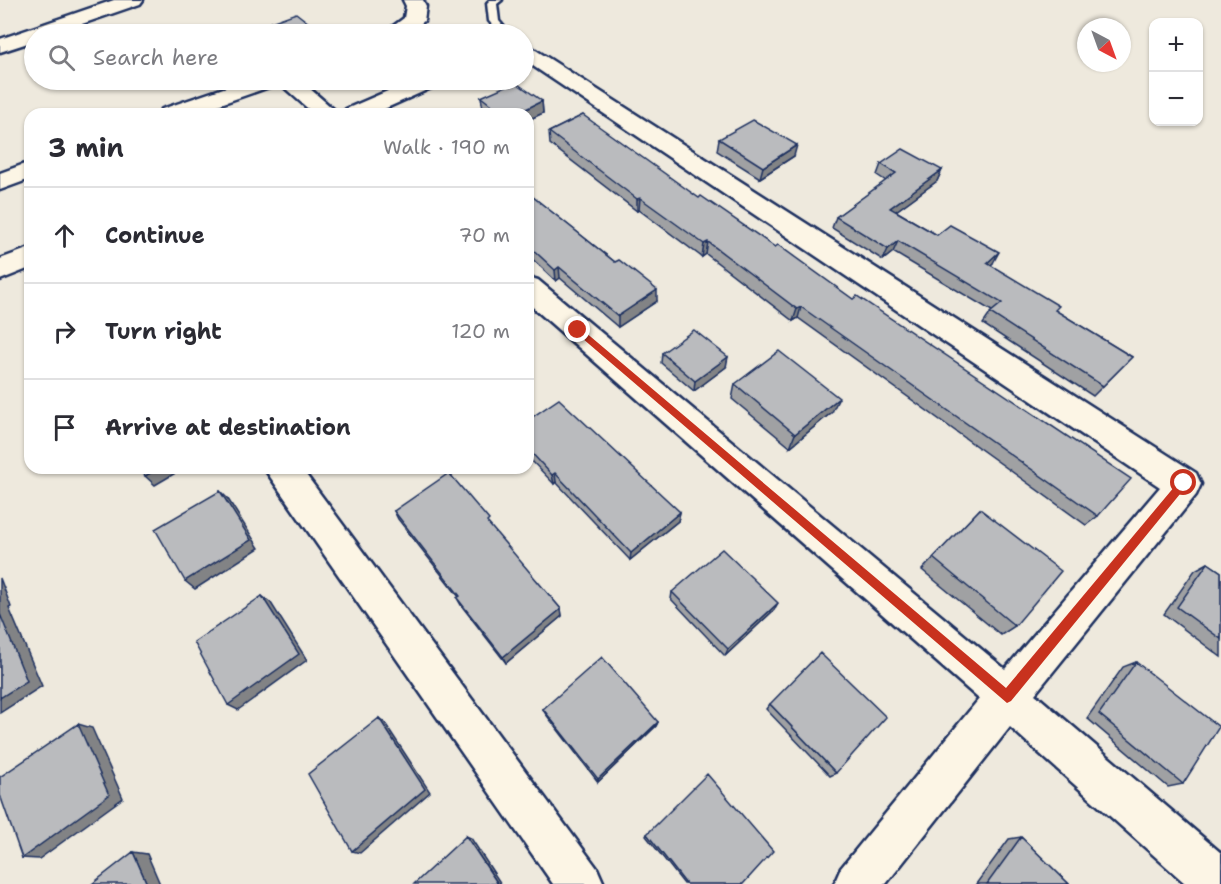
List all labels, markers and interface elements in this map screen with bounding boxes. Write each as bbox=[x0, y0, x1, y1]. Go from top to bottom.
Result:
north arrow bbox=[1077, 18, 1131, 72]
map controls bbox=[1149, 18, 1203, 126]
button: + bbox=[1149, 18, 1203, 72]
search box bbox=[24, 24, 534, 90]
icon: search bbox=[45, 41, 78, 74]
text: Search here bbox=[93, 43, 219, 72]
button: − bbox=[1149, 72, 1203, 126]
text: 3 min bbox=[48, 130, 124, 165]
text: Walk · 190 m bbox=[383, 134, 510, 160]
icon: ahead bbox=[48, 219, 81, 252]
text: Continue bbox=[105, 221, 205, 250]
text: 70 m bbox=[458, 222, 510, 248]
icon: right bbox=[48, 315, 81, 348]
route end bbox=[564, 316, 590, 342]
text: Turn right bbox=[105, 317, 222, 346]
text: 120 m bbox=[451, 318, 510, 344]
icon: arrive bbox=[48, 411, 81, 444]
text: Arrive at destination bbox=[105, 413, 351, 442]
route start bbox=[1170, 469, 1196, 495]

